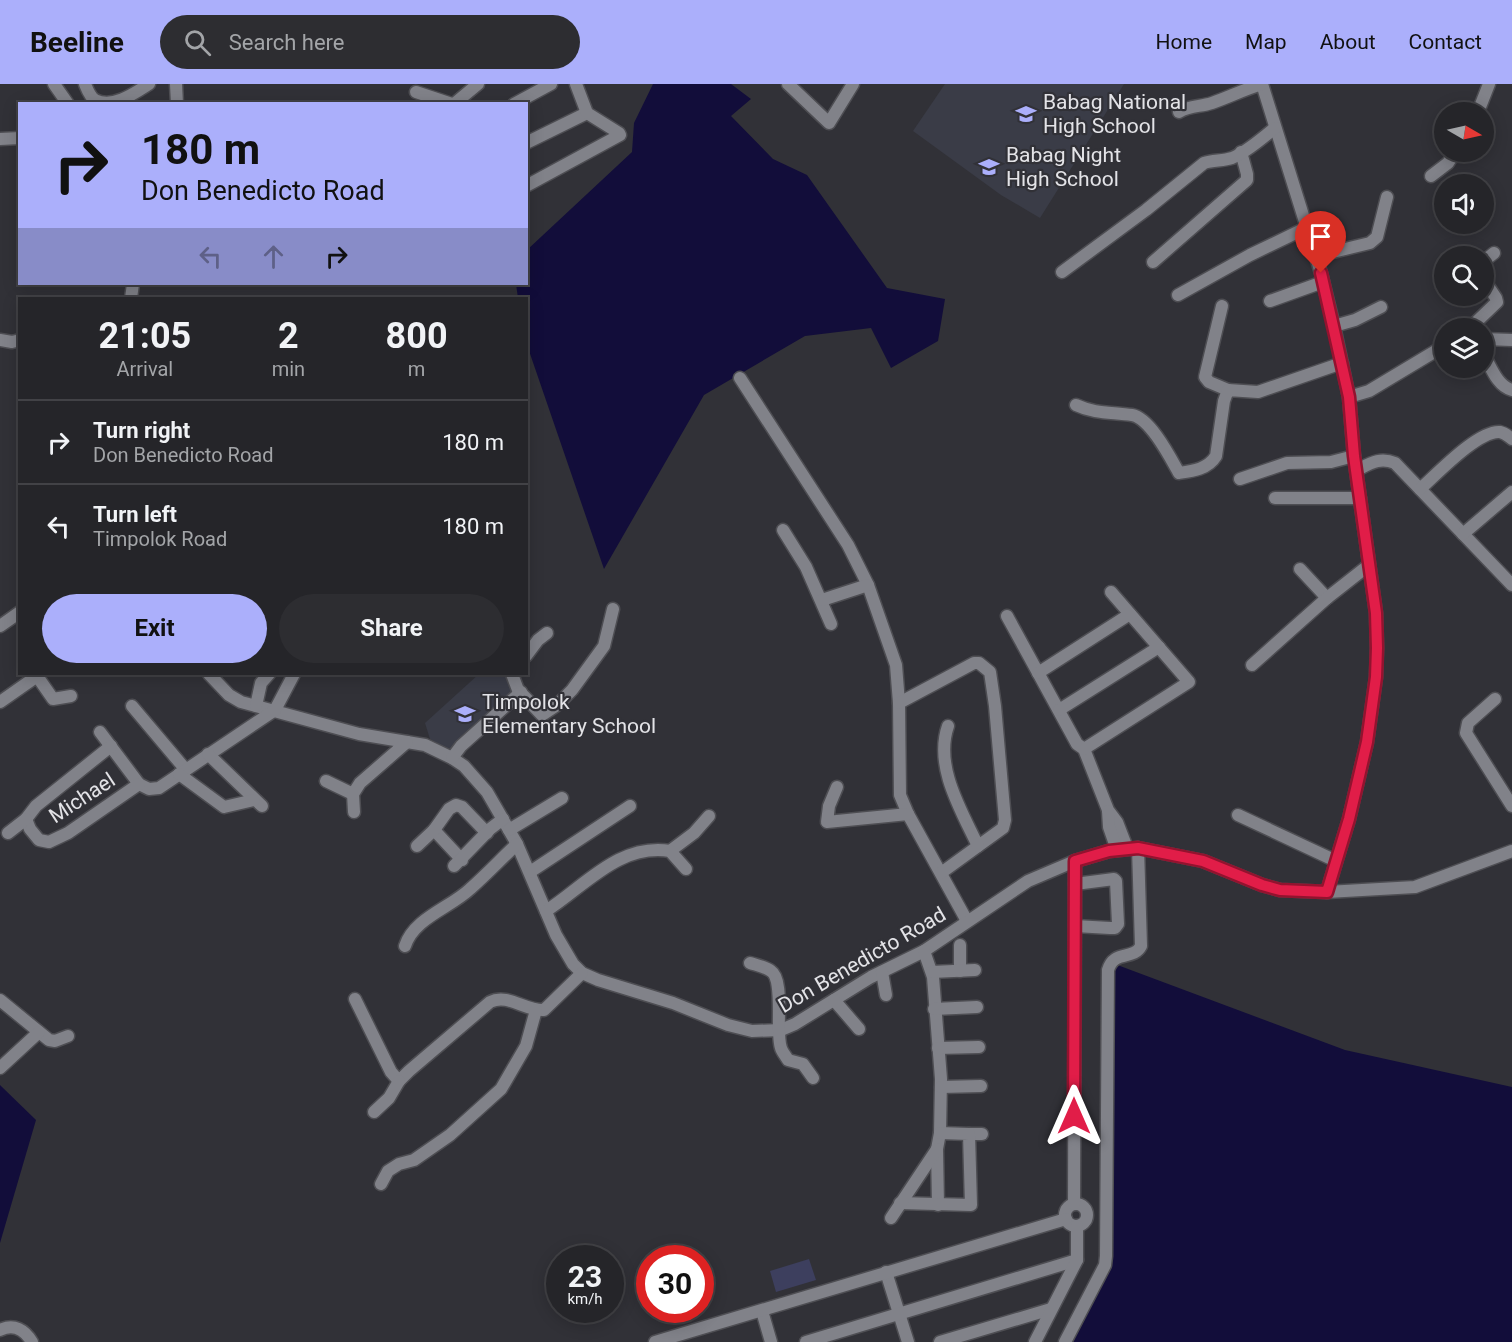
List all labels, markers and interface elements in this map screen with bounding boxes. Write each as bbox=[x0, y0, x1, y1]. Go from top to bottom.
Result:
search box bbox=[160, 15, 580, 69]
text: Beeline bbox=[30, 26, 124, 59]
icon: search bbox=[181, 26, 214, 59]
text: Search here bbox=[229, 30, 345, 55]
text: Home bbox=[1156, 30, 1212, 54]
text: Map bbox=[1245, 30, 1287, 54]
text: About bbox=[1320, 30, 1376, 54]
text: Contact bbox=[1409, 30, 1482, 54]
place label: Babag National High School bbox=[1043, 90, 1186, 138]
school or university icon: Babag National High School bbox=[1014, 102, 1038, 126]
north arrow bbox=[1434, 102, 1494, 162]
map controls bbox=[1434, 102, 1494, 378]
text: 180 m bbox=[141, 125, 260, 174]
icon: right bbox=[42, 126, 120, 204]
place label: Babag Night High School bbox=[1006, 143, 1121, 191]
school or university icon: Babag Night High School bbox=[977, 155, 1001, 179]
button: sound bbox=[1434, 174, 1494, 234]
text: Don Benedicto Road bbox=[141, 175, 385, 207]
pin bbox=[1295, 211, 1346, 273]
icon: arrive bbox=[1304, 220, 1337, 253]
icon: left bbox=[194, 240, 227, 273]
icon: ahead bbox=[257, 240, 290, 273]
icon: right bbox=[320, 240, 353, 273]
button: search bbox=[1434, 246, 1494, 306]
text: 21:05 bbox=[98, 315, 191, 357]
text: 2 bbox=[278, 315, 299, 357]
text: 800 bbox=[386, 315, 448, 357]
button: layers bbox=[1434, 318, 1494, 378]
text: Arrival bbox=[116, 357, 173, 381]
text: min bbox=[272, 357, 305, 381]
text: m bbox=[408, 357, 425, 381]
text: Turn right bbox=[93, 418, 190, 443]
icon: right bbox=[42, 426, 75, 459]
text: 180 m bbox=[442, 430, 504, 455]
text: Don Benedicto Road bbox=[93, 443, 273, 467]
text: Turn left bbox=[93, 502, 177, 527]
icon: left bbox=[42, 510, 75, 543]
text: 180 m bbox=[442, 514, 504, 539]
text: Timpolok Road bbox=[93, 527, 227, 551]
button: Exit bbox=[42, 594, 267, 663]
button: Share bbox=[279, 594, 504, 663]
place label: Timpolok Elementary School bbox=[482, 690, 656, 738]
school or university icon: Timpolok Elementary School bbox=[453, 702, 477, 726]
street label: Michael bbox=[45, 768, 119, 828]
street label: Don Benedicto Road bbox=[774, 902, 950, 1018]
position arrow bbox=[1042, 1084, 1106, 1148]
speed limit sign: 30 bbox=[636, 1245, 714, 1323]
text: 23 bbox=[568, 1259, 602, 1294]
text: km/h bbox=[567, 1290, 603, 1308]

